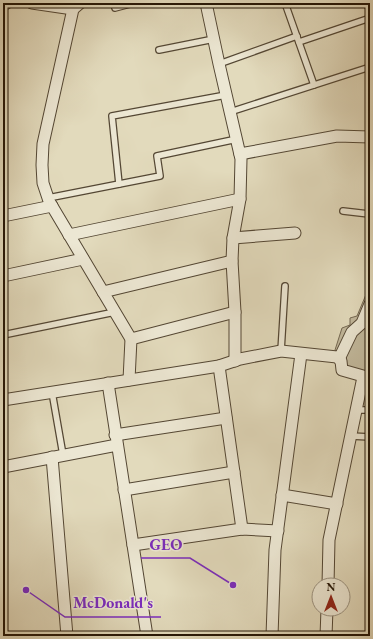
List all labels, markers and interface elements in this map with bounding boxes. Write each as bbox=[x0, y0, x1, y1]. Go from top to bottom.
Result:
callout: GEO bbox=[141, 530, 190, 558]
text: GEO bbox=[150, 534, 182, 555]
north arrow bbox=[311, 577, 351, 617]
text: N bbox=[327, 580, 336, 594]
callout: McDonald's bbox=[65, 589, 161, 617]
text: McDonald's bbox=[73, 592, 153, 613]

